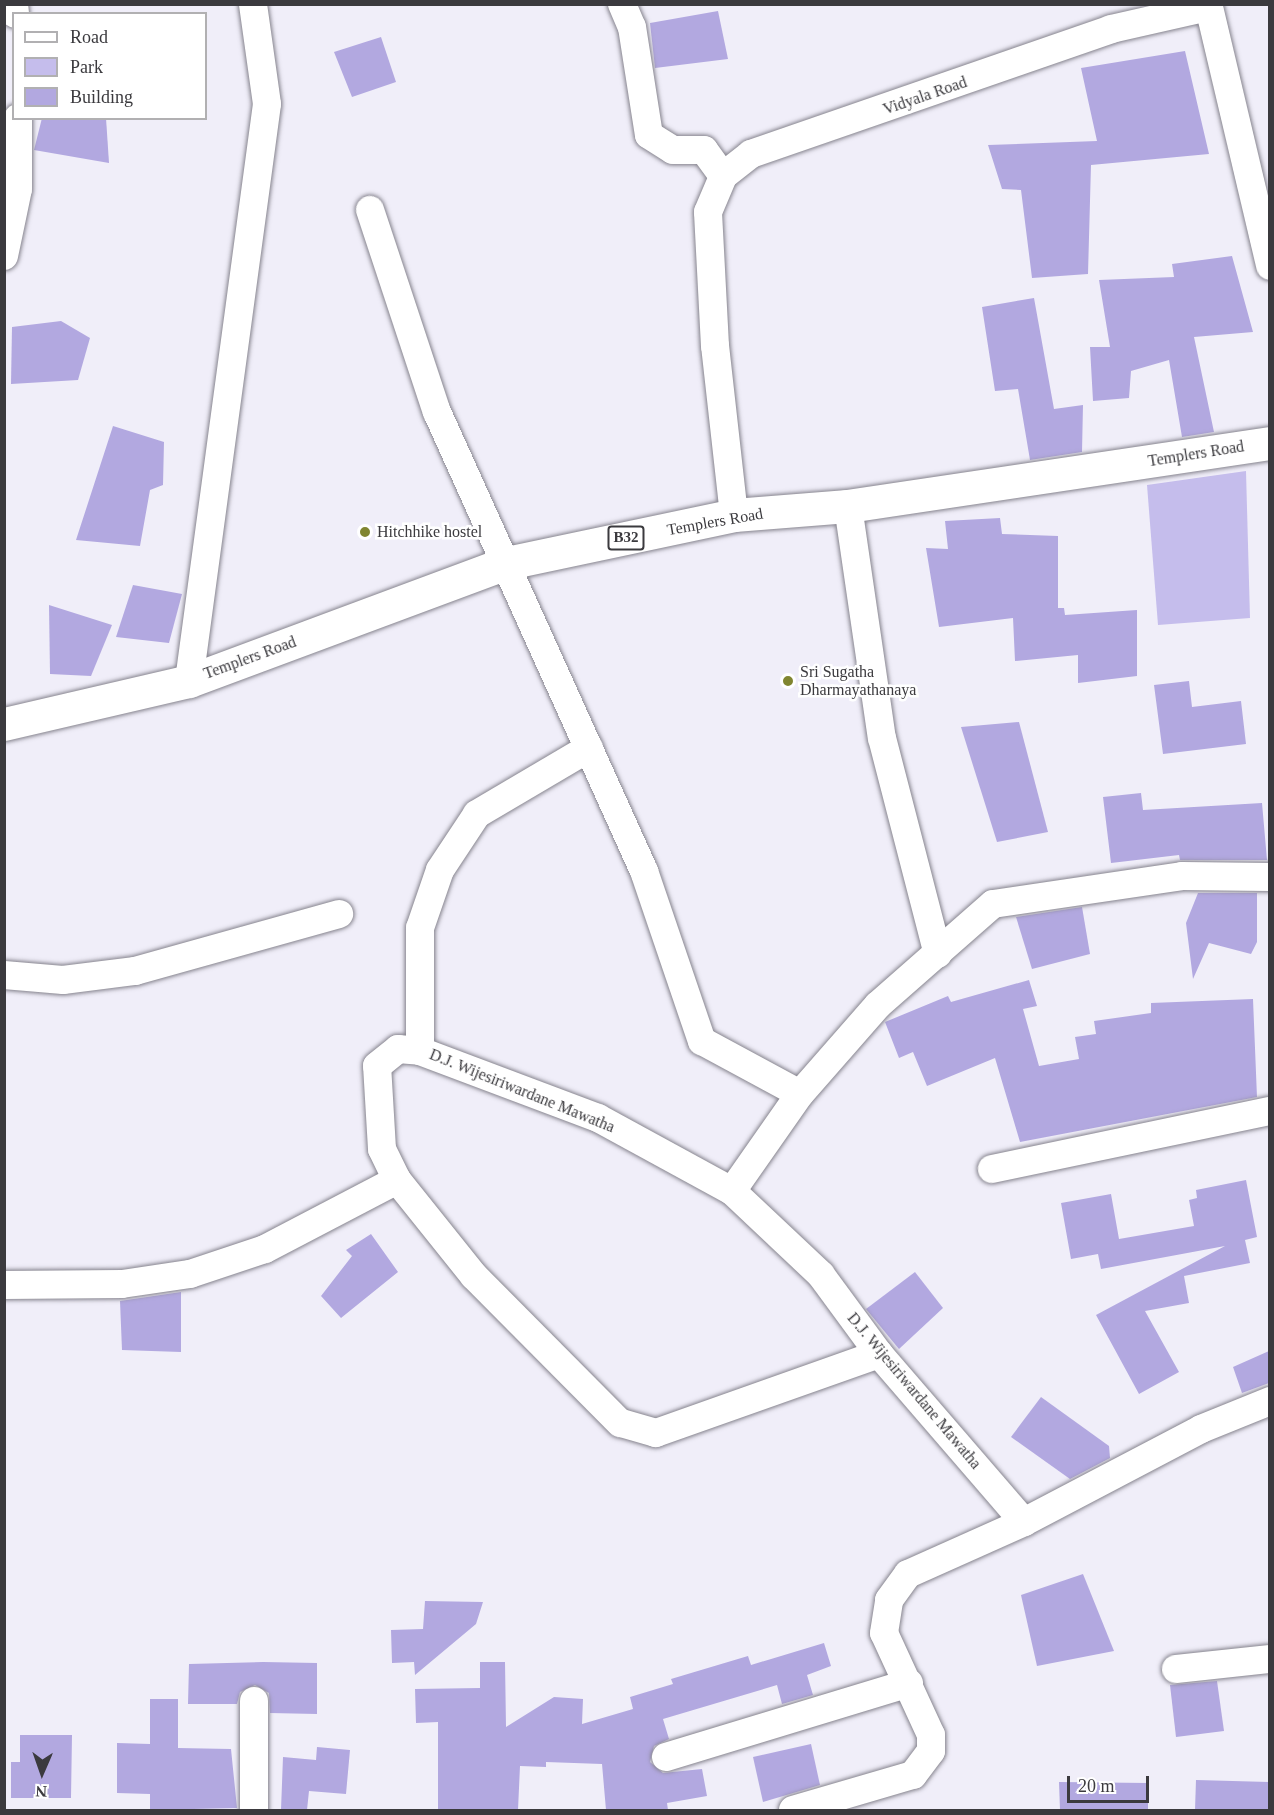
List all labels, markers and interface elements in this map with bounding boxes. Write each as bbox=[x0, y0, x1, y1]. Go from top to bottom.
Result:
legend bbox=[12, 12, 207, 120]
text: Road bbox=[70, 27, 108, 47]
text: Park bbox=[70, 57, 103, 77]
street label: Vidyala Road bbox=[881, 73, 969, 119]
text: Building bbox=[70, 87, 133, 107]
street label: Templers Road bbox=[1147, 437, 1245, 471]
street label: Templers Road bbox=[666, 504, 764, 540]
place label: Hitchhike hostel bbox=[377, 522, 482, 542]
marker: Hitchhike hostel bbox=[358, 525, 372, 539]
road number: B32 bbox=[606, 526, 646, 550]
street label: Templers Road bbox=[201, 632, 299, 684]
place label: Sri Sugatha Dharmayathanaya bbox=[800, 662, 916, 700]
marker: Sri Sugatha Dharmayathanaya bbox=[781, 674, 795, 688]
street label: D.J. Wijesiriwardane Mawatha bbox=[426, 1045, 618, 1137]
street label: D.J. Wijesiriwardane Mawatha bbox=[843, 1309, 985, 1473]
north arrow bbox=[12, 1743, 72, 1803]
scale bar bbox=[1070, 1764, 1152, 1802]
text: 20 m bbox=[1078, 1776, 1115, 1796]
text: N bbox=[35, 1783, 47, 1800]

